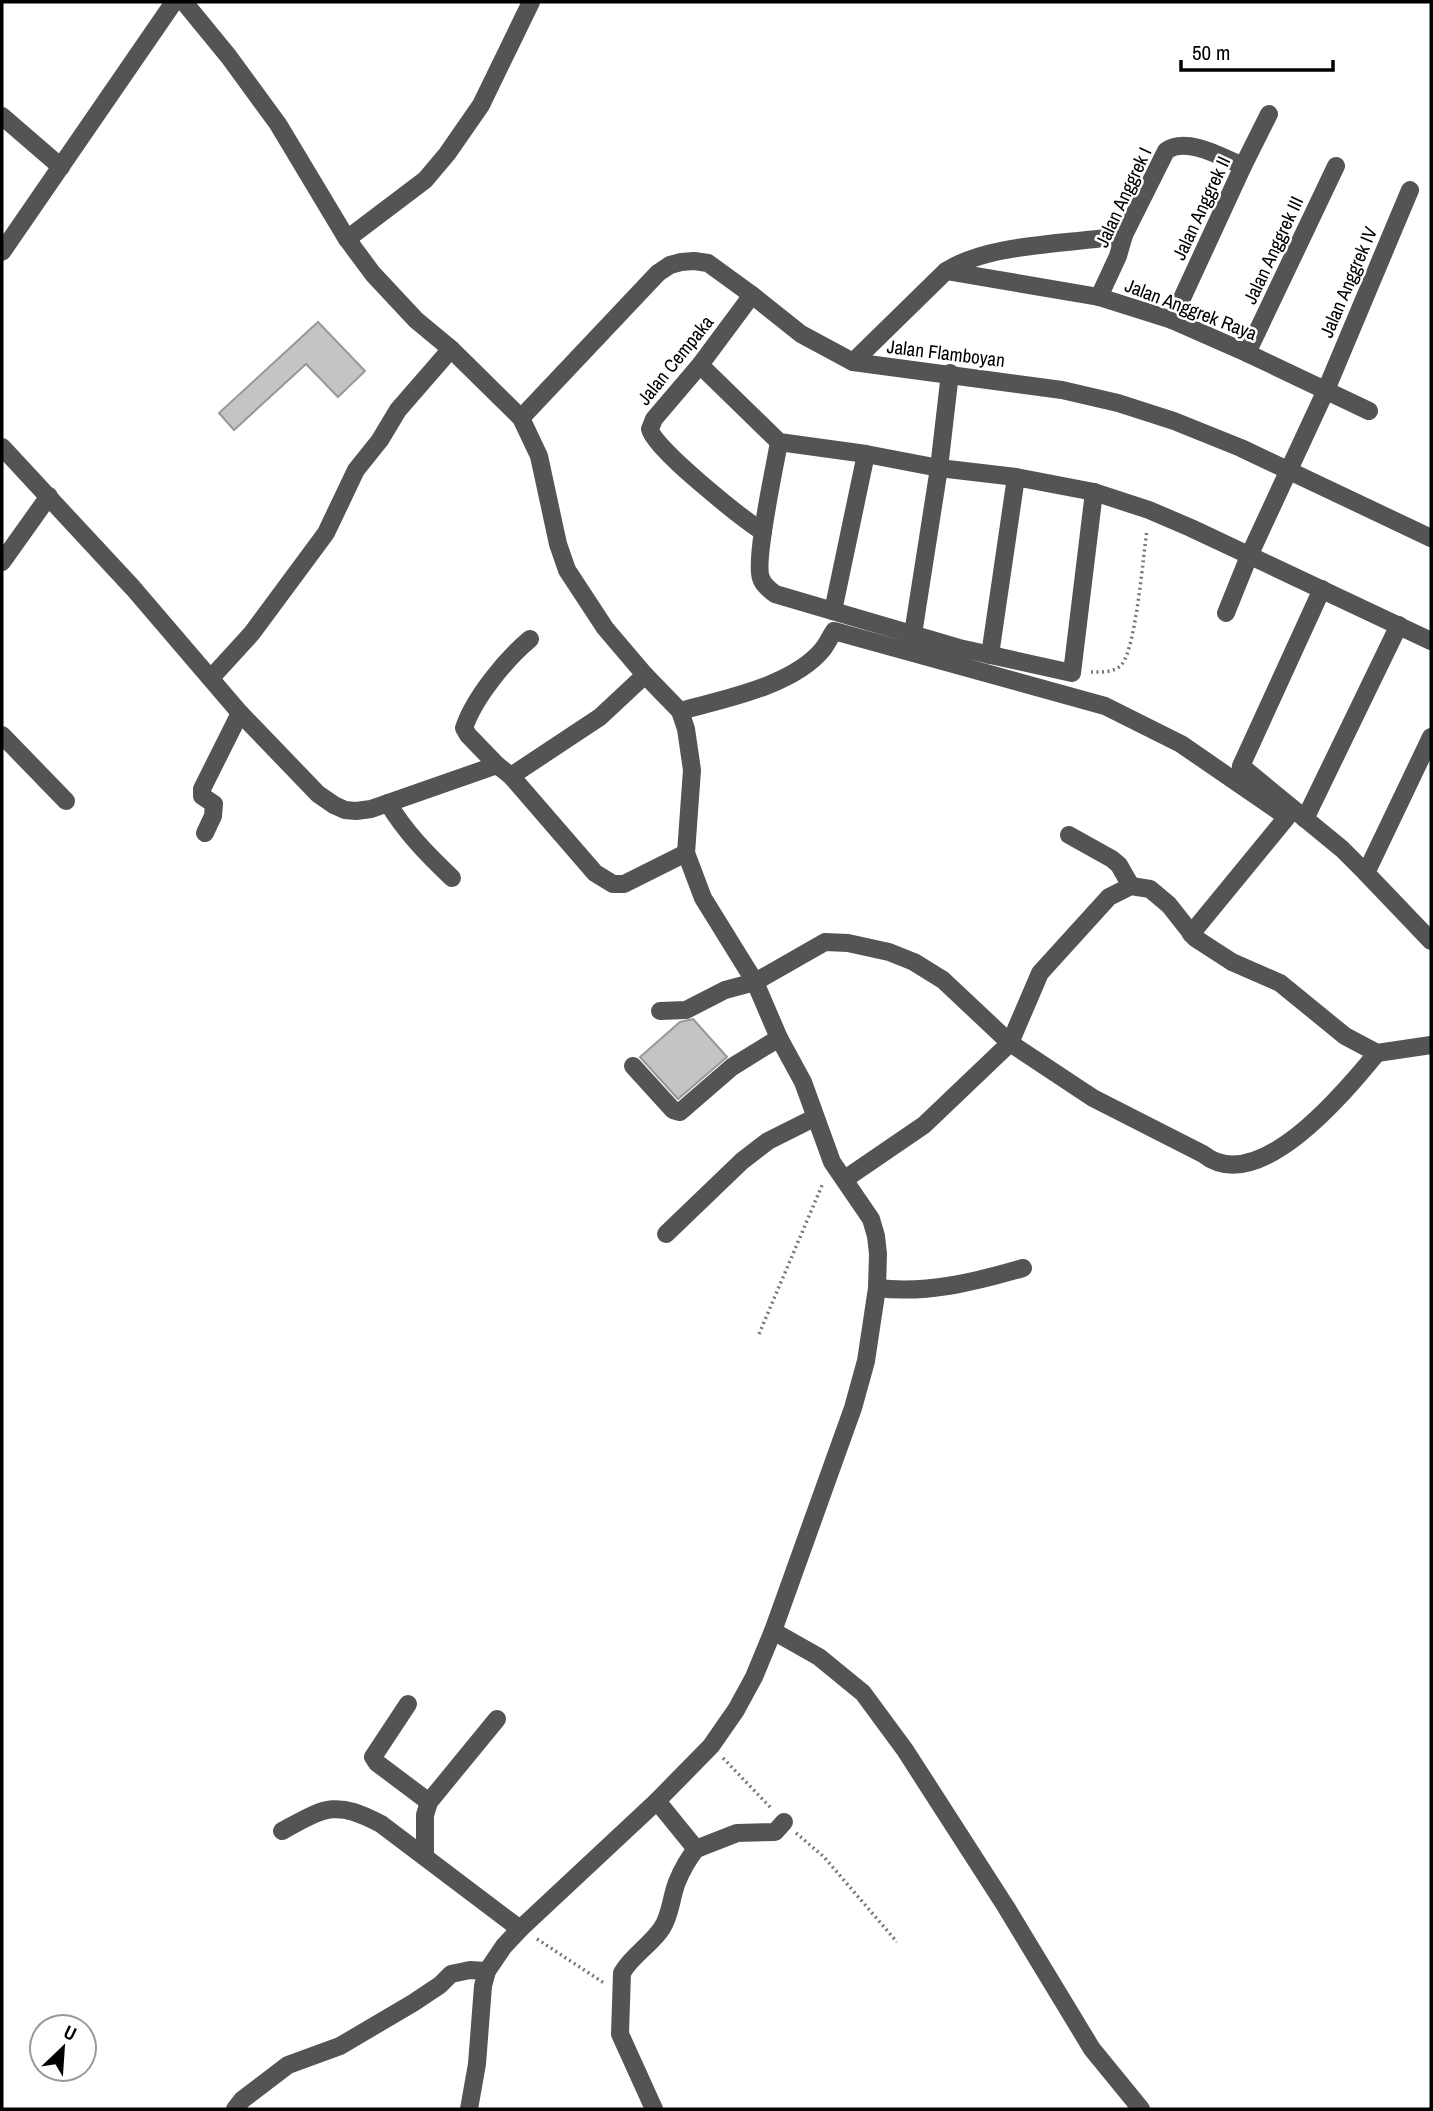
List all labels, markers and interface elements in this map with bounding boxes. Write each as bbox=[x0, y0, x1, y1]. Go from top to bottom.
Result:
scale bar bbox=[1181, 28, 1333, 72]
text: 50 m bbox=[1192, 38, 1230, 67]
street label: Jalan Anggrek I bbox=[1089, 143, 1157, 251]
street label: Jalan Anggrek II bbox=[1166, 152, 1236, 264]
street label: Jalan Anggrek III bbox=[1237, 192, 1309, 308]
street label: Jalan Anggrek IV bbox=[1313, 222, 1383, 341]
street label: Jalan Anggrek Raya bbox=[1121, 272, 1261, 346]
street label: Jalan Cempaka bbox=[631, 309, 719, 410]
street label: Jalan Flamboyan bbox=[886, 333, 1006, 373]
north arrow bbox=[28, 2013, 98, 2083]
text: U bbox=[60, 2018, 81, 2047]

